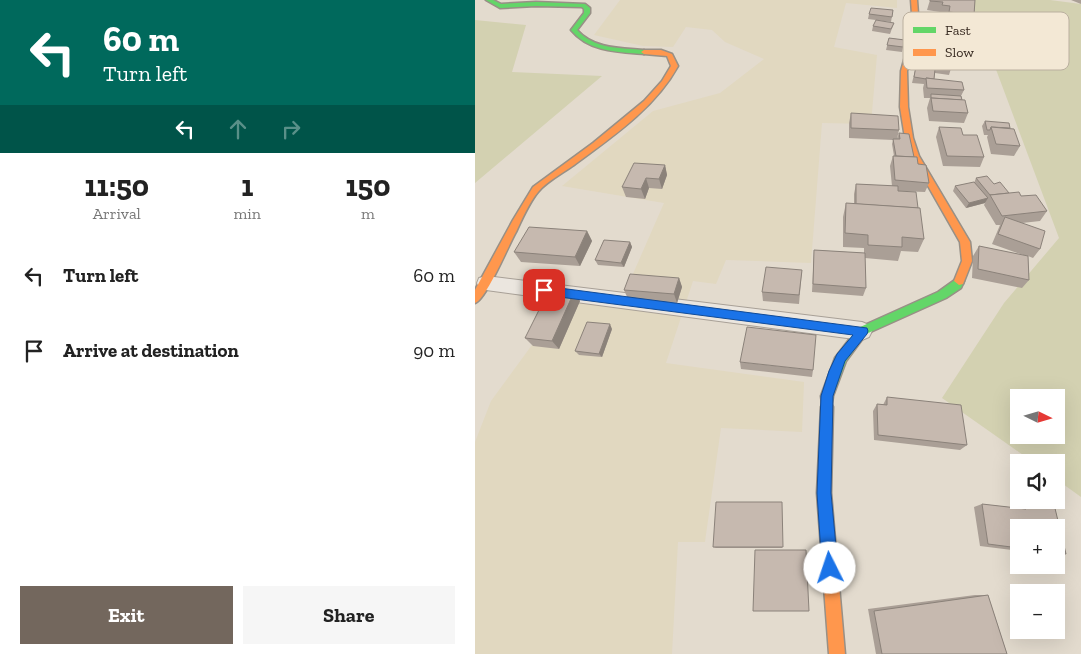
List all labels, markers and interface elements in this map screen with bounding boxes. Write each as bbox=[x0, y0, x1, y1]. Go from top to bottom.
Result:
legend bbox=[903, 12, 1069, 70]
text: 60 m bbox=[103, 18, 179, 60]
icon: left bbox=[20, 20, 85, 85]
text: Fast bbox=[945, 22, 972, 39]
text: Slow bbox=[945, 44, 974, 61]
text: Turn left bbox=[103, 60, 187, 87]
icon: left bbox=[171, 115, 199, 143]
icon: ahead bbox=[224, 115, 252, 143]
icon: right bbox=[277, 115, 305, 143]
text: 11:50 bbox=[84, 168, 149, 204]
text: 1 bbox=[241, 168, 253, 204]
text: 150 bbox=[345, 168, 391, 204]
text: Arrival bbox=[93, 204, 141, 223]
text: min bbox=[234, 204, 261, 223]
text: m bbox=[361, 204, 375, 223]
icon: left bbox=[20, 262, 48, 290]
text: Turn left bbox=[63, 264, 138, 287]
text: 60 m bbox=[413, 264, 455, 287]
pin bbox=[523, 269, 565, 311]
icon: arrive bbox=[530, 276, 558, 304]
icon: arrive bbox=[20, 337, 48, 365]
text: Arrive at destination bbox=[63, 339, 239, 362]
text: 90 m bbox=[413, 339, 455, 362]
north arrow bbox=[1010, 389, 1065, 444]
map controls bbox=[1010, 389, 1065, 639]
button: sound bbox=[1010, 454, 1065, 509]
button: + bbox=[1010, 519, 1065, 574]
position arrow bbox=[803, 541, 855, 593]
button: − bbox=[1010, 584, 1065, 639]
button: Exit bbox=[20, 586, 233, 644]
button: Share bbox=[243, 586, 455, 644]

